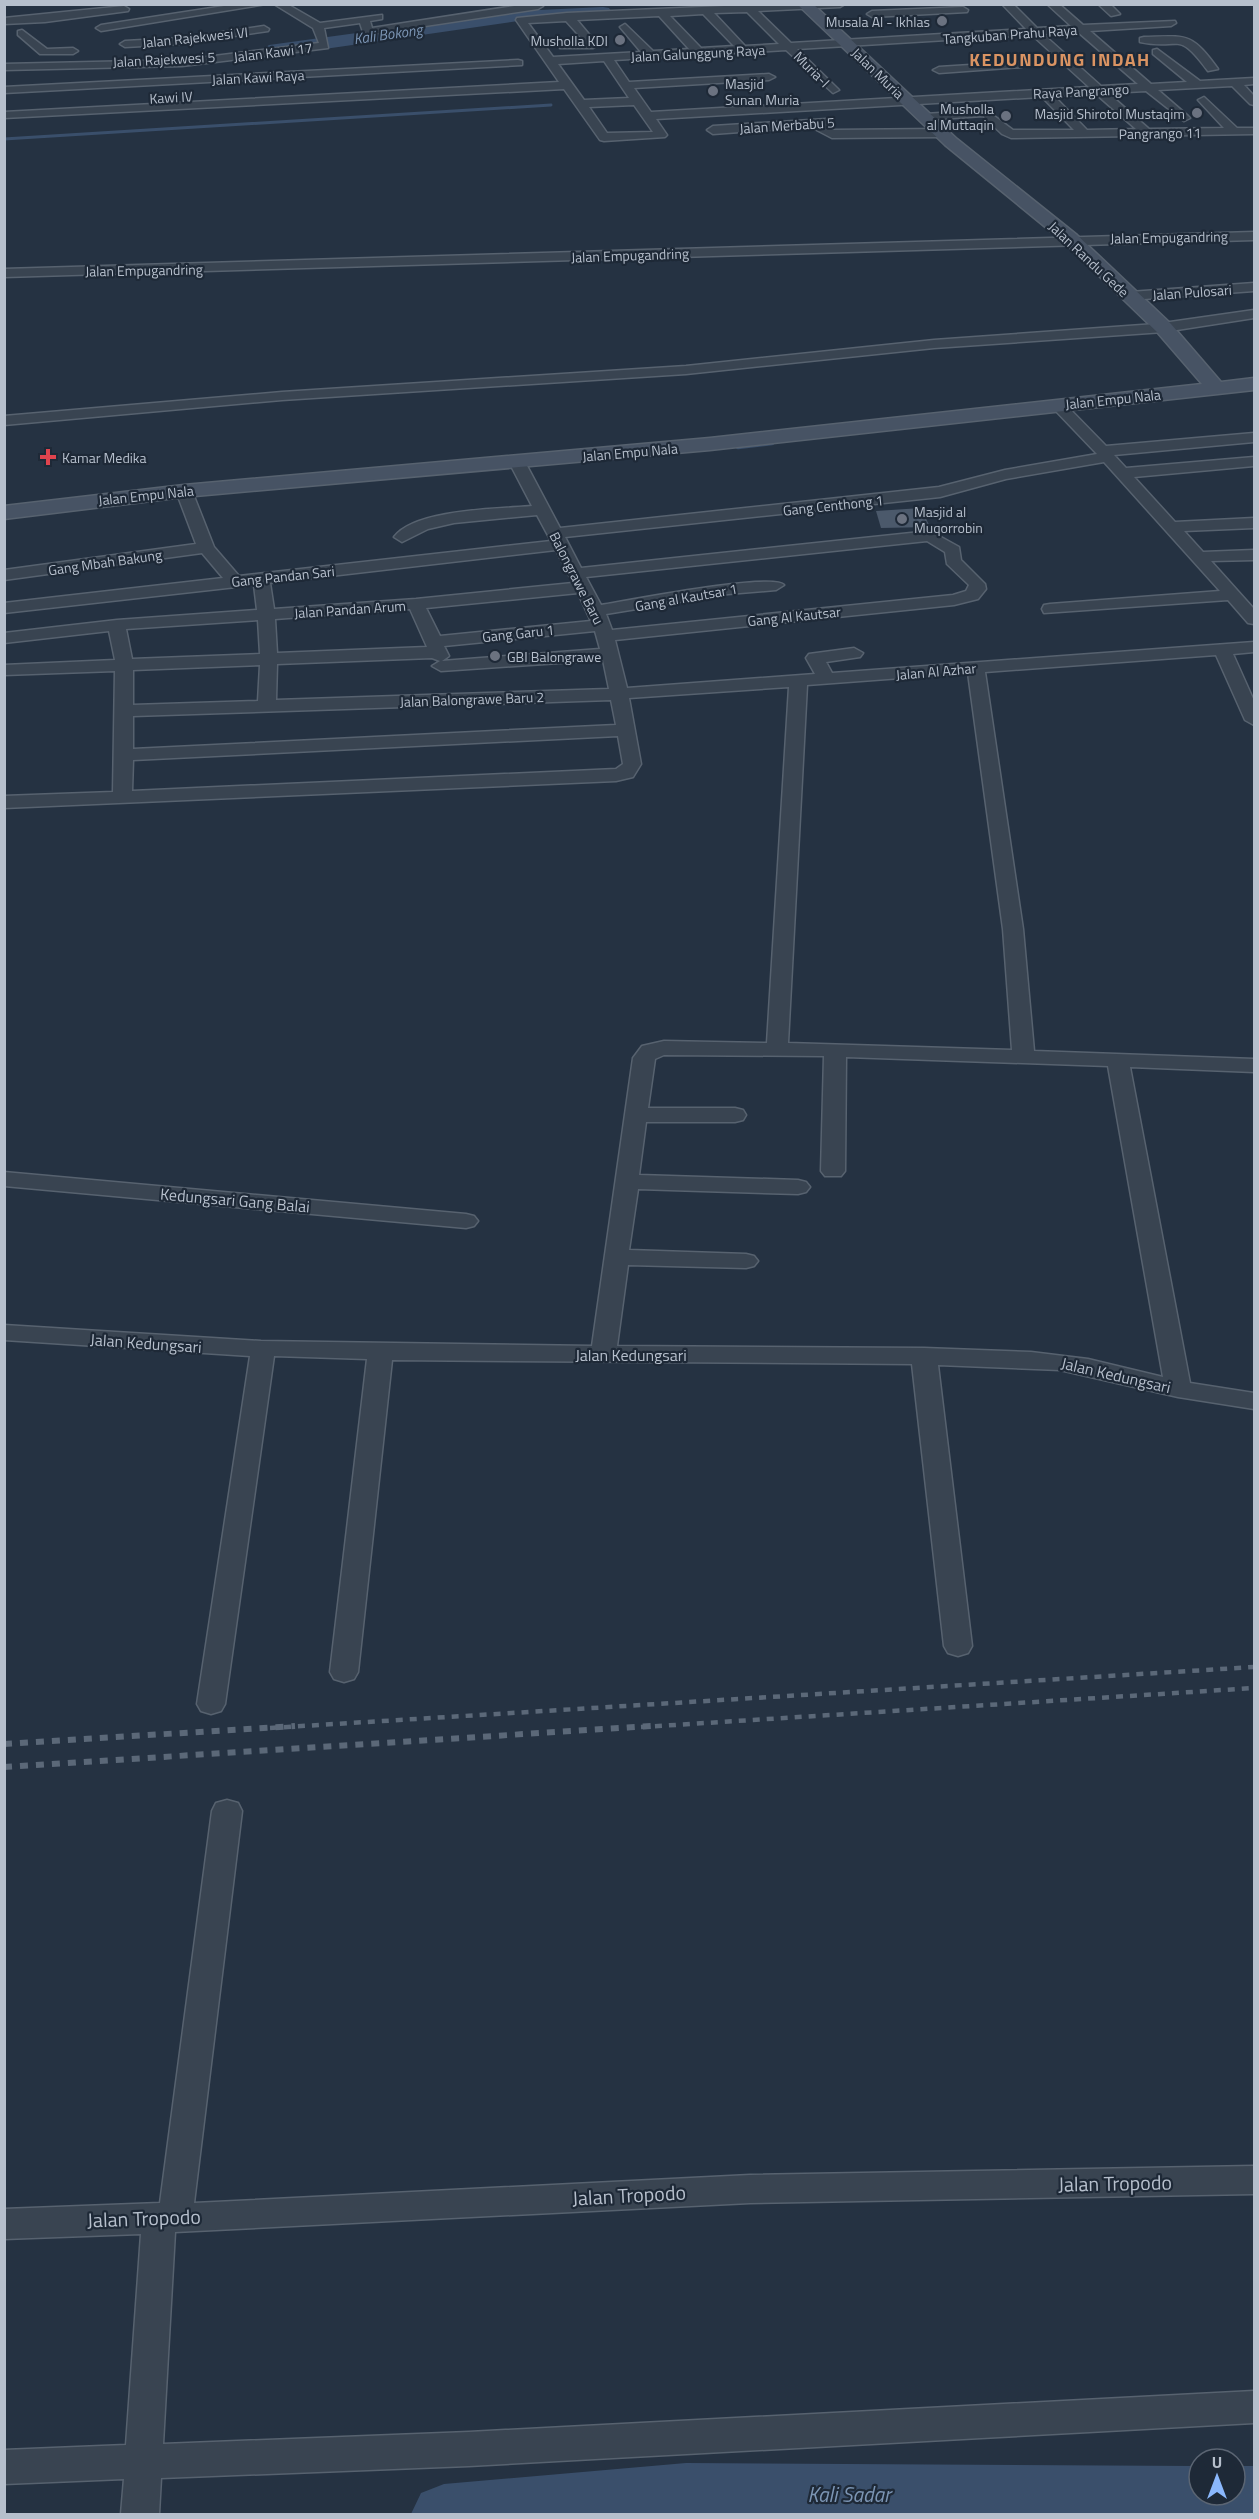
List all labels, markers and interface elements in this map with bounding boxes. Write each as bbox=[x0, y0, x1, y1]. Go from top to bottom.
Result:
place label: Musala Al - Ikhlas bbox=[826, 11, 930, 32]
marker: Musala Al - Ikhlas bbox=[935, 14, 949, 28]
water label: Kali Bokong bbox=[352, 18, 426, 50]
street label: Tangkuban Prahu Raya bbox=[942, 19, 1078, 49]
street label: Jalan Rajekwesi VI bbox=[141, 21, 249, 53]
place label: Musholla KDI bbox=[530, 30, 608, 51]
marker: Musholla KDI bbox=[613, 33, 627, 47]
street label: Jalan Kawi 17 bbox=[232, 37, 314, 67]
street label: Jalan Galunggung Raya bbox=[630, 39, 766, 67]
street label: Jalan Muria bbox=[847, 43, 909, 103]
street label: Jalan Rajekwesi 5 bbox=[112, 46, 216, 72]
street label: Muria-I bbox=[789, 46, 835, 92]
district label: KEDUNDUNG INDAH bbox=[969, 46, 1151, 73]
street label: Jalan Kawi Raya bbox=[211, 64, 305, 90]
place label: Masjid Sunan Muria bbox=[725, 73, 799, 110]
street label: Raya Pangrango bbox=[1032, 78, 1130, 104]
marker: Masjid Sunan Muria bbox=[706, 84, 720, 98]
street label: Kawi IV bbox=[149, 85, 193, 109]
place label: Musholla al Muttaqin bbox=[927, 98, 994, 135]
place label: Masjid Shirotol Mustaqim bbox=[1035, 103, 1185, 124]
marker: Masjid Shirotol Mustaqim bbox=[1190, 106, 1204, 120]
marker: Musholla al Muttaqin bbox=[999, 109, 1013, 123]
street label: Jalan Merbabu 5 bbox=[739, 111, 836, 139]
street label: Pangrango 11 bbox=[1118, 122, 1202, 144]
street label: Jalan Randu Gede bbox=[1044, 216, 1134, 302]
street label: Jalan Empugandring bbox=[1110, 225, 1228, 249]
street label: Jalan Empugandring bbox=[571, 242, 689, 268]
street label: Jalan Empugandring bbox=[85, 258, 203, 282]
street label: Jalan Pulosari bbox=[1152, 279, 1232, 305]
street label: Jalan Empu Nala bbox=[1064, 384, 1162, 414]
street label: Jalan Empu Nala bbox=[581, 437, 679, 467]
place label: Kamar Medika bbox=[62, 447, 147, 468]
marker: Kamar Medika bbox=[39, 448, 57, 466]
street label: Jalan Empu Nala bbox=[97, 480, 195, 510]
street label: Gang Centhong 1 bbox=[782, 489, 884, 521]
place label: Masjid al Muqorrobin bbox=[914, 501, 983, 538]
marker: Masjid al Muqorrobin bbox=[895, 512, 909, 526]
street label: Balongrawe Baru bbox=[545, 528, 609, 628]
street label: Gang Mbah Bakung bbox=[47, 544, 163, 580]
street label: Gang Pandan Sari bbox=[230, 560, 336, 592]
street label: Gang al Kautsar 1 bbox=[633, 578, 739, 616]
street label: Jalan Pandan Arum bbox=[293, 595, 407, 623]
street label: Gang Al Kautsar bbox=[746, 601, 842, 631]
street label: Gang Garu 1 bbox=[481, 619, 555, 647]
place label: GBI Balongrawe bbox=[507, 646, 601, 667]
marker: GBI Balongrawe bbox=[488, 649, 502, 663]
street label: Jalan Al Azhar bbox=[895, 657, 977, 685]
street label: Jalan Balongrawe Baru 2 bbox=[400, 686, 544, 712]
street label: Kedungsari Gang Balai bbox=[159, 1182, 311, 1218]
street label: Jalan Kedungsari bbox=[89, 1327, 203, 1359]
street label: Jalan Kedungsari bbox=[575, 1343, 687, 1367]
street label: Jalan Kedungsari bbox=[1059, 1351, 1173, 1399]
street label: Jalan Tropodo bbox=[1058, 2167, 1172, 2199]
street label: Jalan Tropodo bbox=[571, 2177, 687, 2213]
street label: Jalan Tropodo bbox=[87, 2201, 201, 2235]
north arrow bbox=[1187, 2447, 1247, 2507]
text: U bbox=[1212, 2450, 1222, 2474]
water label: Kali Sadar bbox=[807, 2478, 893, 2510]

